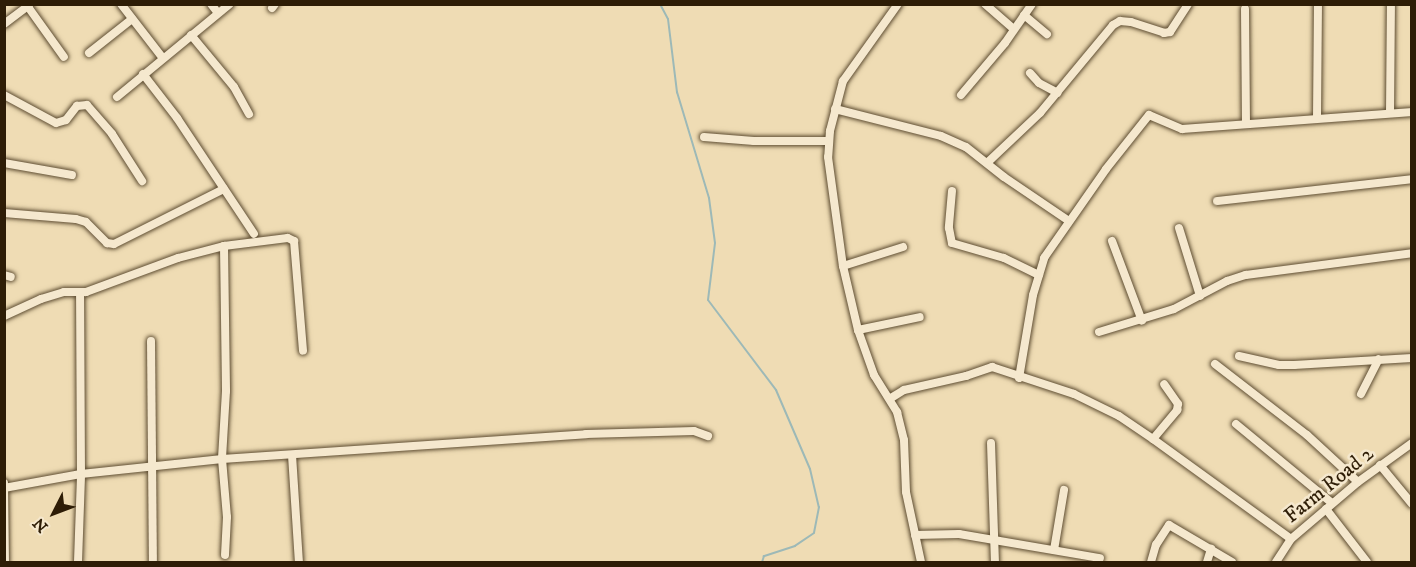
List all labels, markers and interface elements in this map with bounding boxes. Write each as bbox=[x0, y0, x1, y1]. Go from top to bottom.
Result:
street label: Farm Road 2 bbox=[1279, 441, 1379, 529]
north arrow bbox=[24, 483, 84, 543]
text: N bbox=[29, 513, 52, 537]

